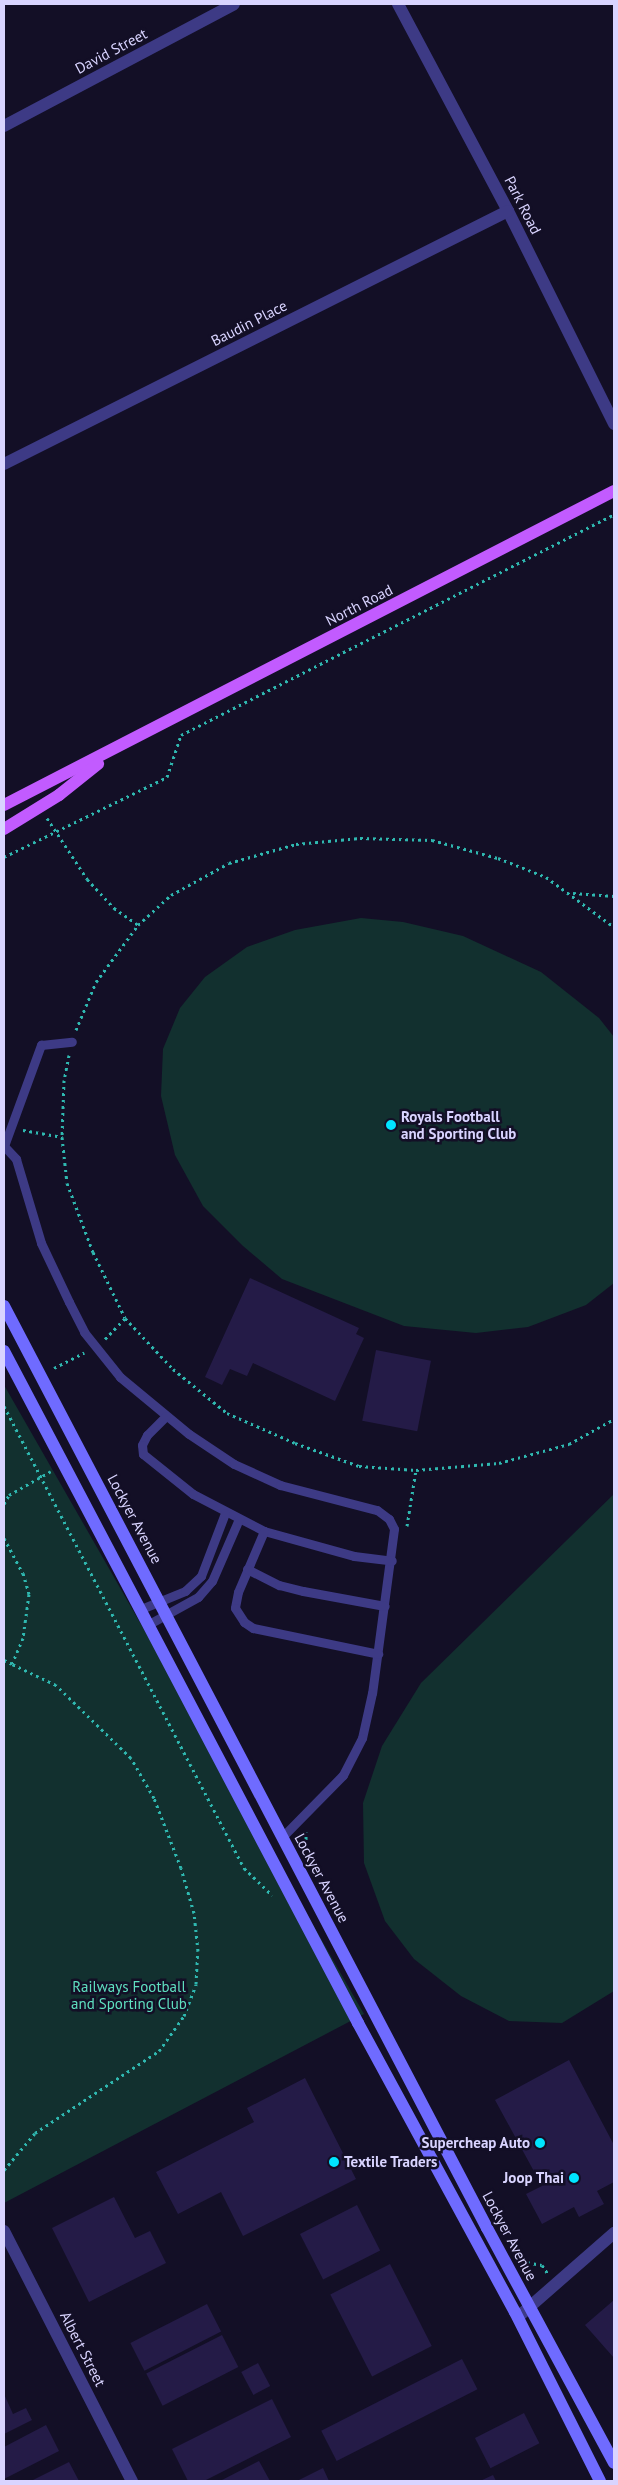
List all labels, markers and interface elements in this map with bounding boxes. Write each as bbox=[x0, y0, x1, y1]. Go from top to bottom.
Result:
street label: David Street bbox=[72, 25, 150, 77]
street label: Park Road bbox=[501, 173, 545, 237]
street label: Baudin Place bbox=[208, 296, 290, 350]
street label: North Road bbox=[323, 580, 395, 630]
place label: Royals Football and Sporting Club bbox=[401, 1107, 516, 1142]
marker: Royals Football and Sporting Club bbox=[385, 1119, 397, 1131]
street label: Lockyer Avenue bbox=[104, 1471, 166, 1567]
street label: Lockyer Avenue bbox=[291, 1830, 353, 1926]
park label: Railways Football and Sporting Club bbox=[71, 1977, 187, 2012]
place label: Supercheap Auto bbox=[421, 2134, 530, 2152]
marker: Supercheap Auto bbox=[534, 2137, 546, 2149]
place label: Textile Traders bbox=[344, 2153, 438, 2171]
marker: Textile Traders bbox=[328, 2156, 340, 2168]
place label: Joop Thai bbox=[503, 2169, 564, 2187]
marker: Joop Thai bbox=[568, 2172, 580, 2184]
street label: Lockyer Avenue bbox=[479, 2188, 541, 2284]
street label: Albert Street bbox=[56, 2308, 110, 2390]

